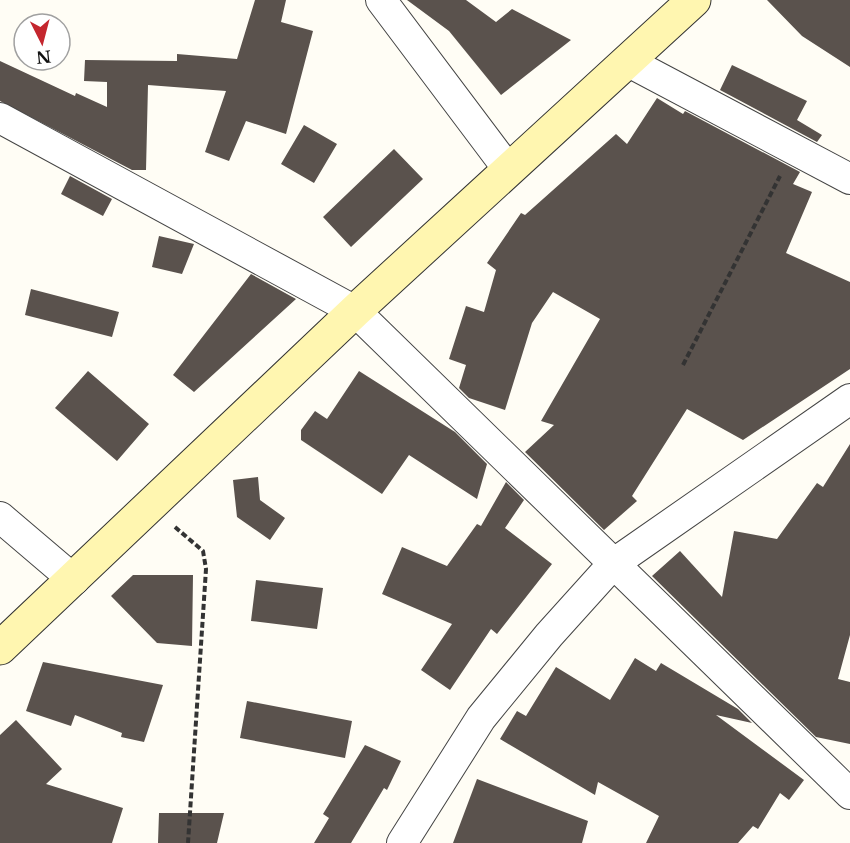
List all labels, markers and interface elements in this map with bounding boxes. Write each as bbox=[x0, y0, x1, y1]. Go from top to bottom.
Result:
north arrow bbox=[12, 12, 72, 72]
text: N bbox=[35, 46, 52, 68]

